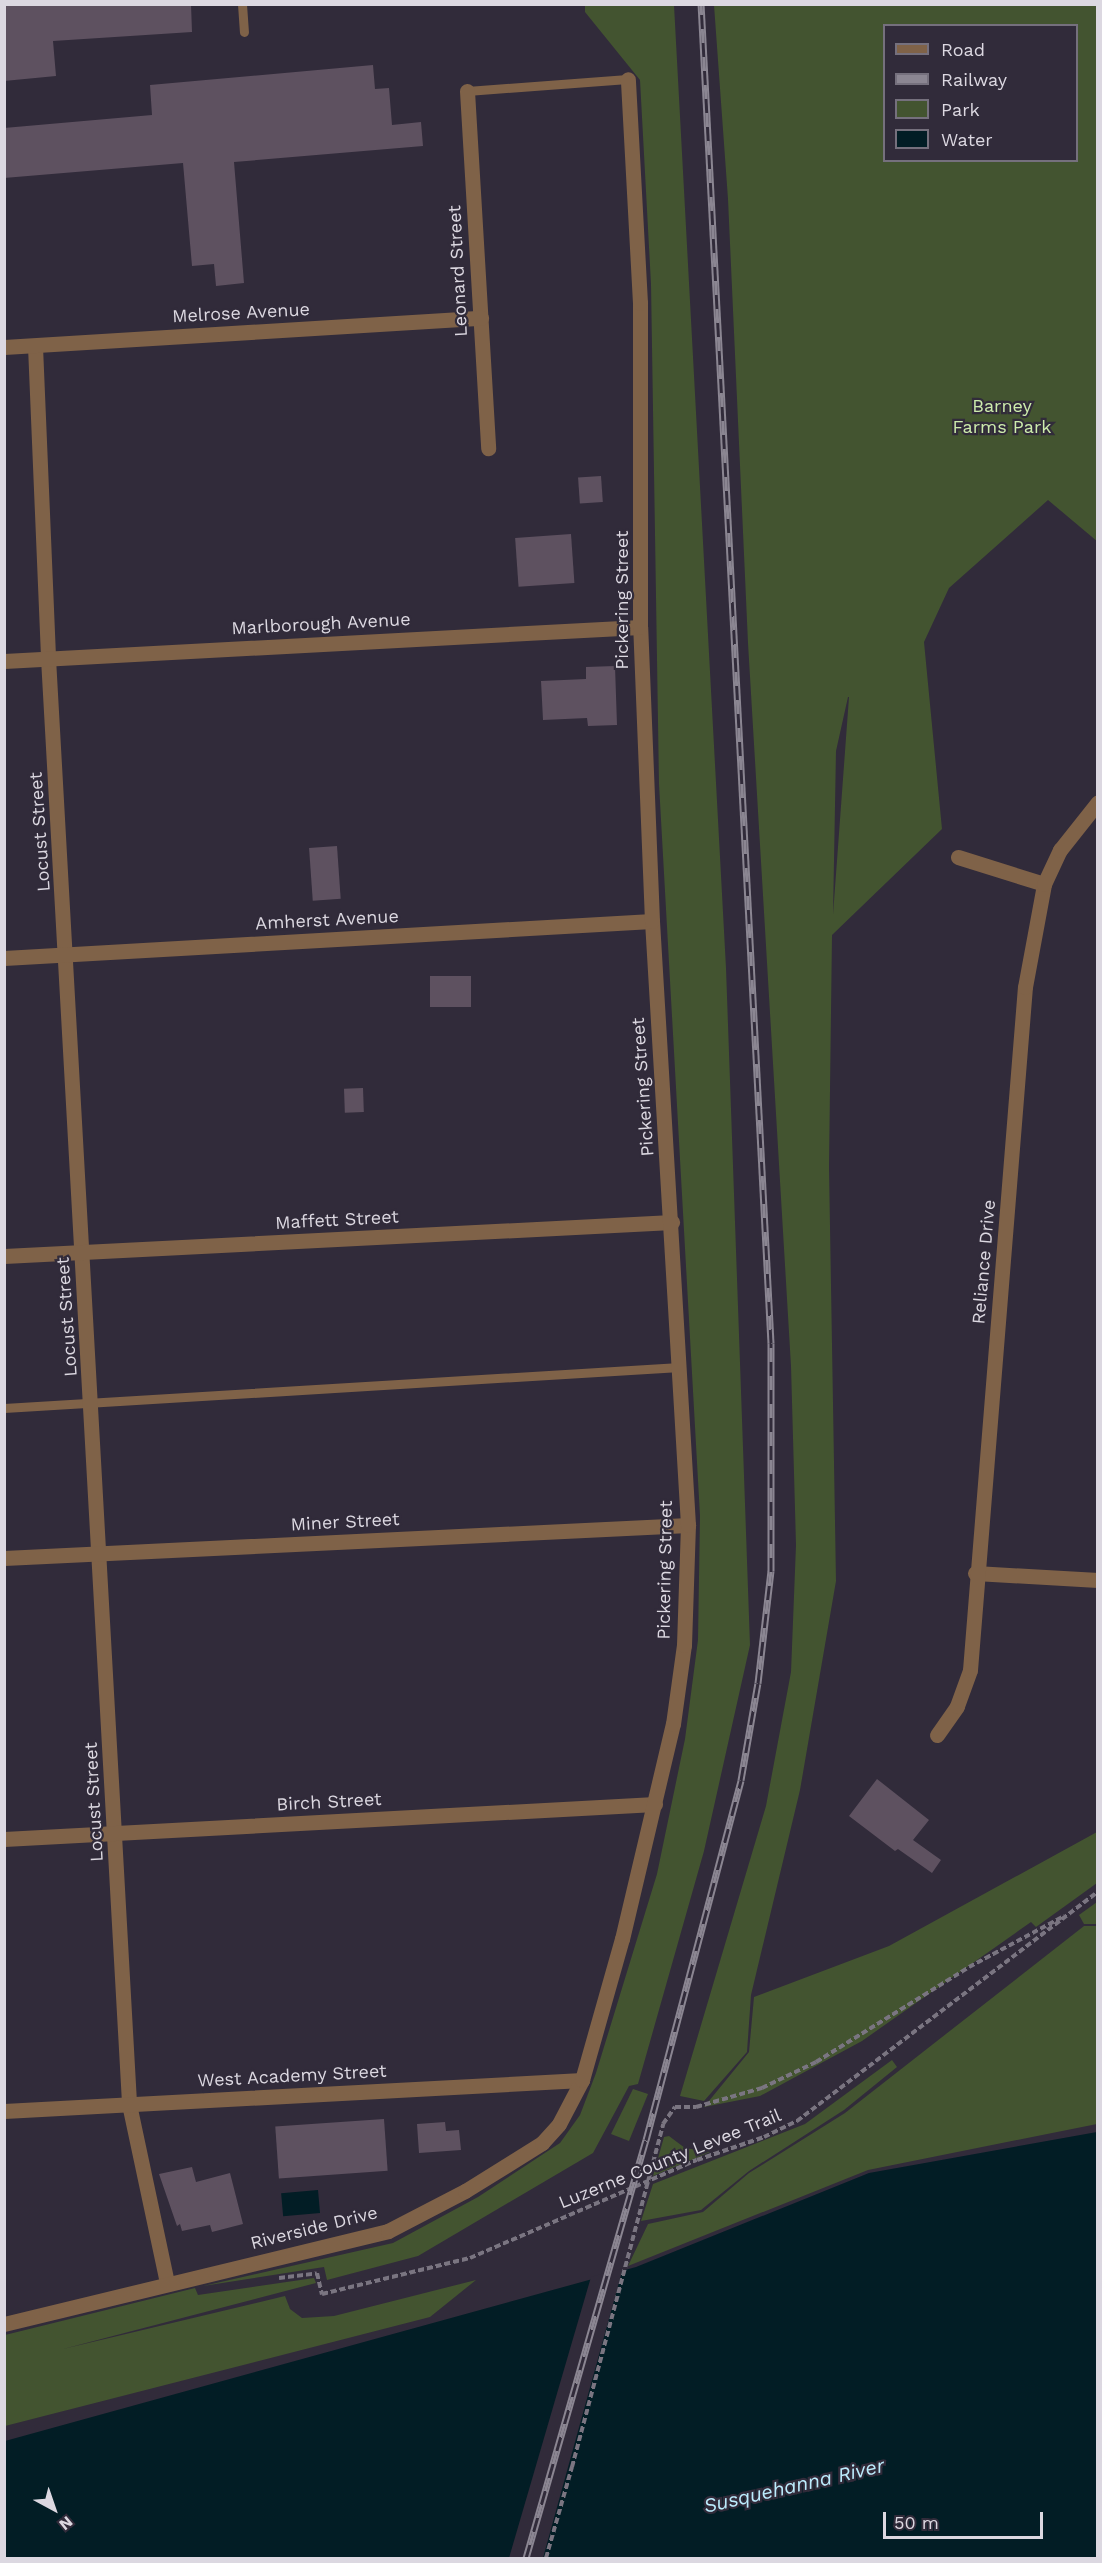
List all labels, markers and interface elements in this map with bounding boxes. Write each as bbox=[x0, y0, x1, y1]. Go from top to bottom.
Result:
legend bbox=[883, 24, 1078, 162]
text: Road bbox=[941, 39, 985, 60]
text: Railway bbox=[941, 69, 1007, 90]
text: Park bbox=[941, 99, 980, 120]
text: Water bbox=[941, 129, 993, 150]
street label: Leonard Street bbox=[444, 205, 472, 337]
street label: Melrose Avenue bbox=[171, 299, 311, 327]
park label: Barney Farms Park bbox=[952, 396, 1052, 438]
street label: Pickering Street bbox=[611, 530, 633, 670]
street label: Marlborough Avenue bbox=[231, 609, 411, 639]
street label: Locust Street bbox=[25, 771, 55, 893]
street label: Amherst Avenue bbox=[254, 905, 400, 935]
street label: Pickering Street bbox=[627, 1017, 659, 1157]
street label: Reliance Drive bbox=[968, 1199, 1000, 1325]
street label: Maffett Street bbox=[275, 1206, 399, 1234]
street label: Locust Street bbox=[52, 1256, 82, 1378]
street label: Pickering Street bbox=[653, 1500, 677, 1640]
street label: Miner Street bbox=[290, 1508, 400, 1536]
street label: Locust Street bbox=[80, 1742, 108, 1862]
street label: Birch Street bbox=[276, 1788, 382, 1816]
street label: West Academy Street bbox=[196, 2060, 388, 2092]
street label: Luzerne County Levee Trail bbox=[555, 2104, 785, 2214]
street label: Riverside Drive bbox=[248, 2202, 380, 2254]
water label: Susquehanna River bbox=[701, 2454, 887, 2518]
north arrow bbox=[24, 2479, 84, 2539]
scale bar bbox=[886, 2500, 1046, 2538]
text: N bbox=[55, 2512, 77, 2534]
text: 50 m bbox=[894, 2512, 939, 2533]

